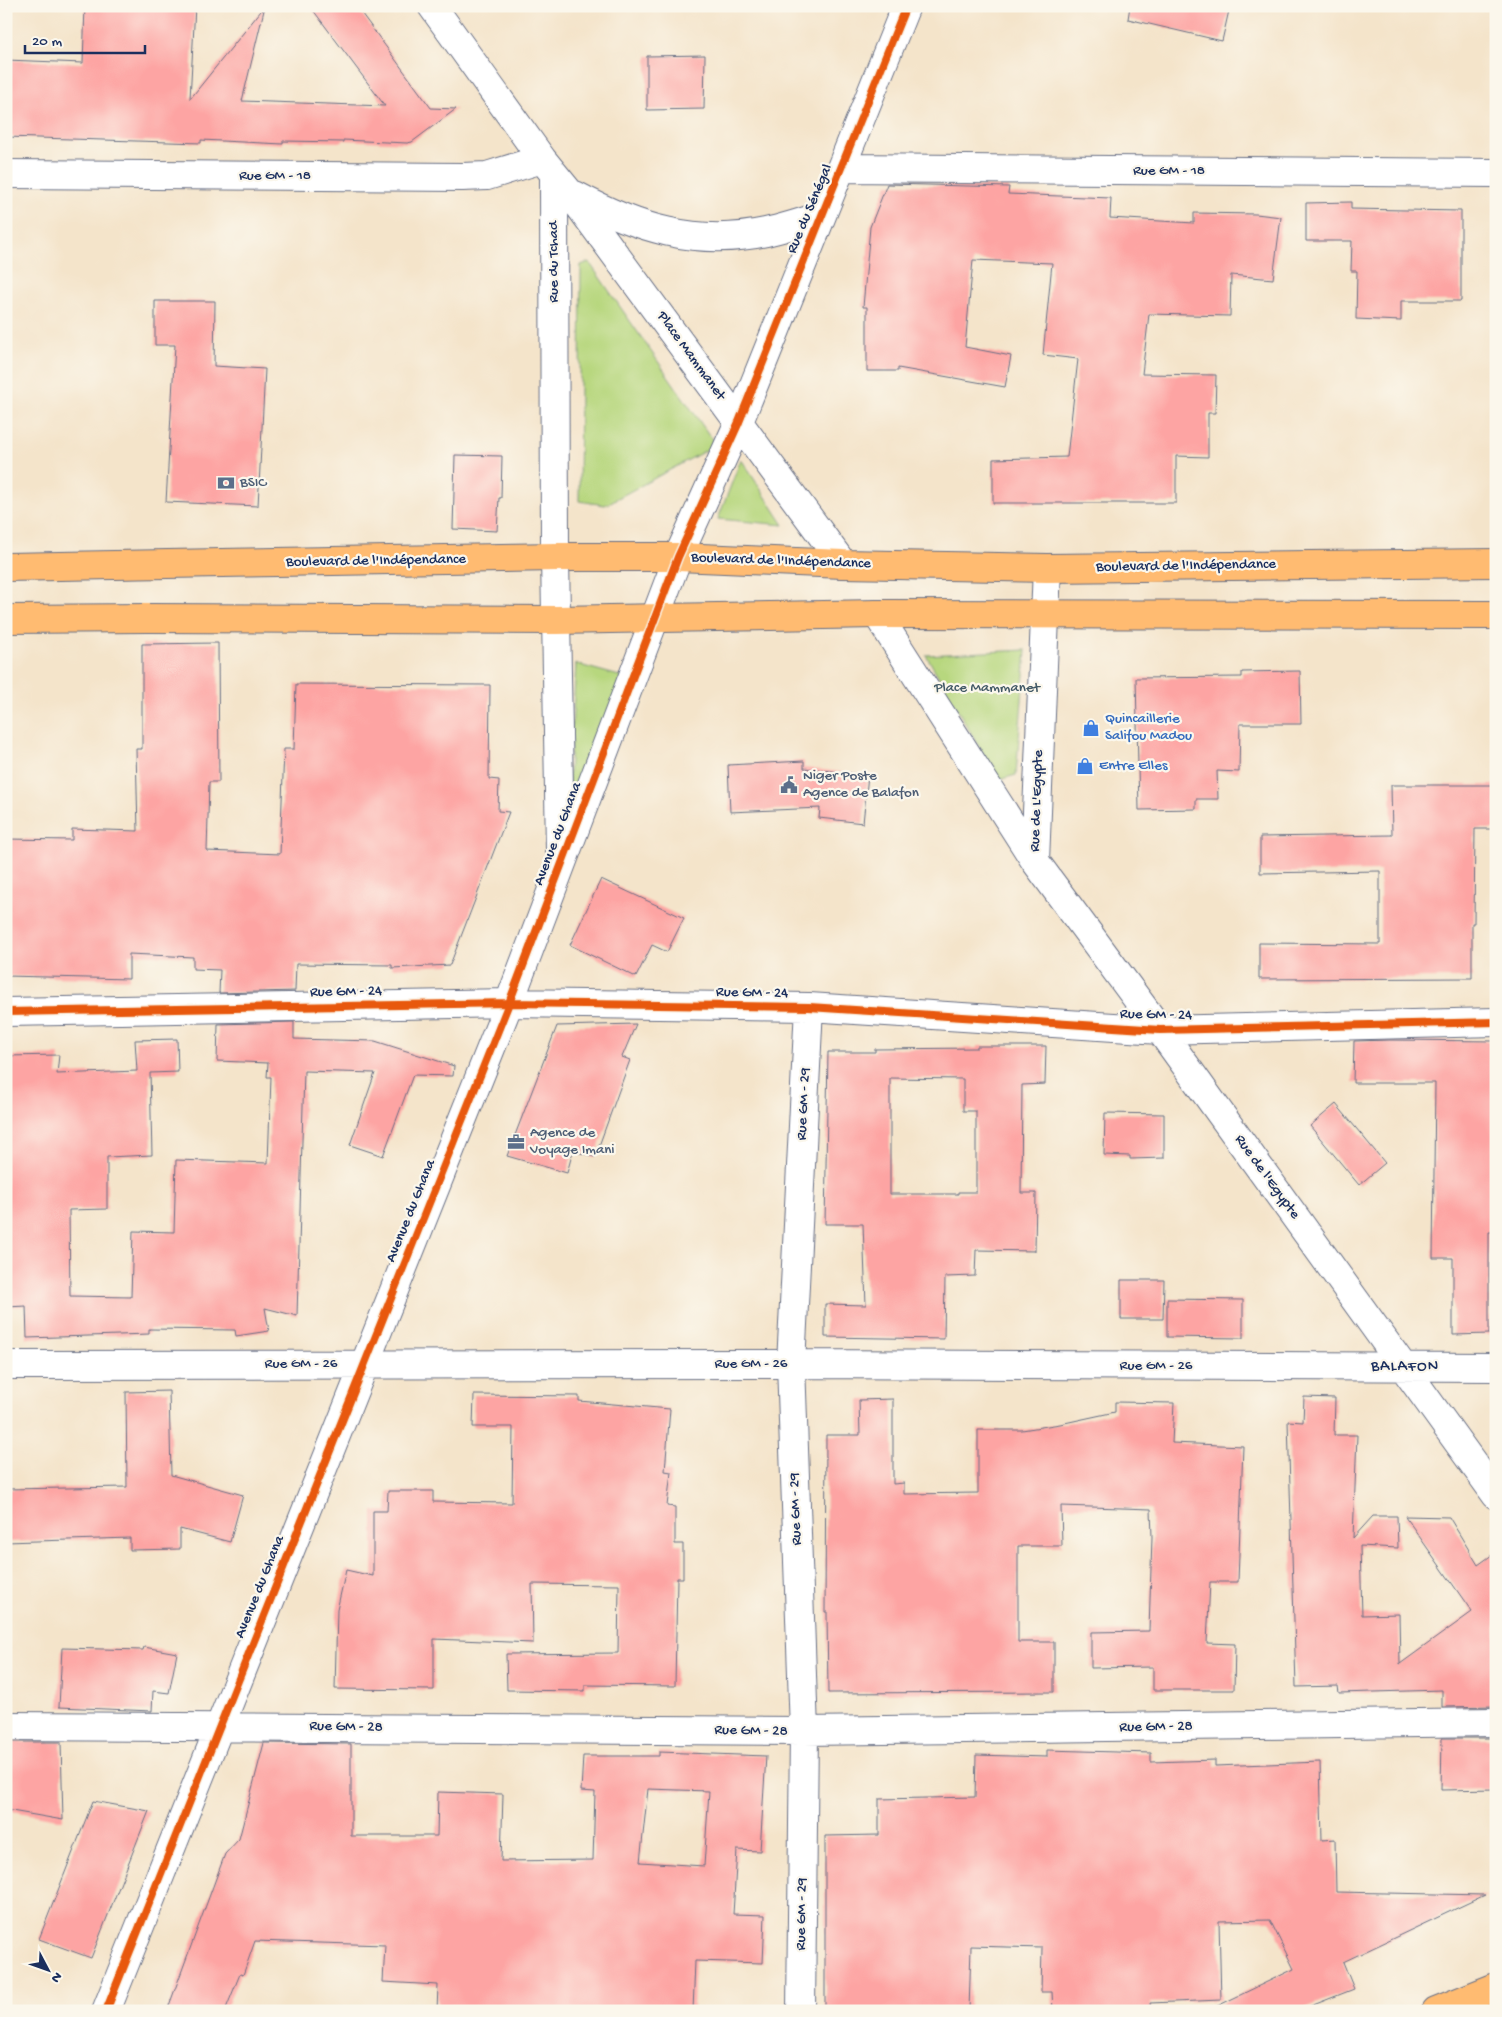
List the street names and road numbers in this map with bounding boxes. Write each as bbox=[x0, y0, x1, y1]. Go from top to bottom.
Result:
street label: Rue du Sénégal bbox=[783, 162, 837, 256]
street label: Rue GM - 18 bbox=[1133, 162, 1205, 180]
street label: Rue GM - 18 bbox=[239, 167, 311, 185]
street label: Rue du Tchad bbox=[545, 220, 563, 303]
street label: Place Mammanet bbox=[652, 307, 730, 406]
street label: Boulevard de l'Indépendance bbox=[690, 549, 871, 573]
street label: Boulevard de l'Indépendance bbox=[285, 550, 466, 572]
street label: Boulevard de l'Indépendance bbox=[1095, 555, 1276, 577]
street label: Rue de L'Egypte bbox=[1026, 749, 1048, 852]
street label: Avenue du Ghana bbox=[530, 779, 586, 888]
street label: Rue GM - 24 bbox=[310, 982, 382, 1002]
street label: Rue GM - 24 bbox=[716, 983, 788, 1003]
street label: Rue GM - 24 bbox=[1120, 1005, 1192, 1025]
street label: Rue GM - 29 bbox=[793, 1067, 815, 1141]
street label: Rue de l'Egypte bbox=[1230, 1131, 1304, 1223]
street label: Avenue du Ghana bbox=[382, 1156, 440, 1265]
street label: Rue GM - 26 bbox=[265, 1355, 338, 1373]
street label: Rue GM - 26 bbox=[715, 1355, 788, 1373]
street label: Rue GM - 26 bbox=[1120, 1357, 1193, 1375]
street label: Rue GM - 29 bbox=[786, 1472, 806, 1546]
street label: Avenue du Ghana bbox=[231, 1532, 289, 1641]
street label: Rue GM - 28 bbox=[309, 1717, 383, 1737]
street label: Rue GM - 28 bbox=[1119, 1717, 1193, 1737]
street label: Rue GM - 28 bbox=[714, 1721, 788, 1741]
street label: Rue GM - 29 bbox=[792, 1877, 812, 1951]

